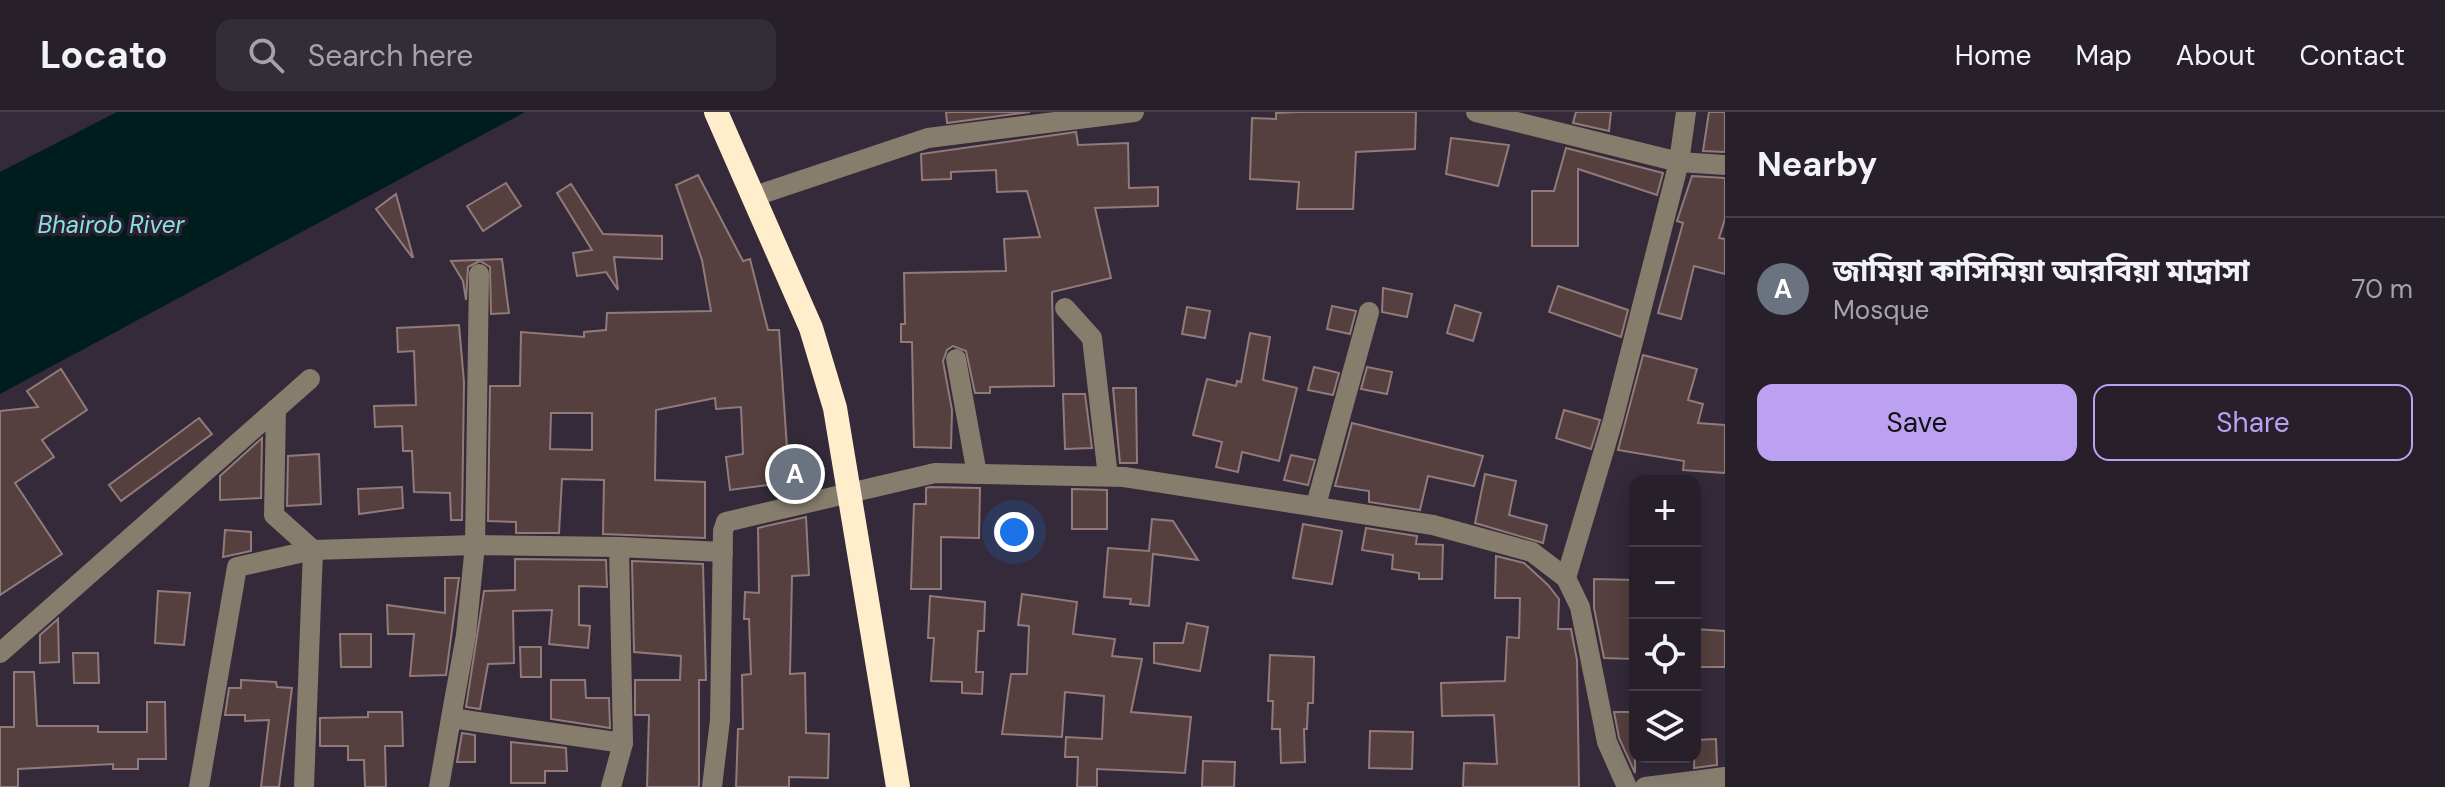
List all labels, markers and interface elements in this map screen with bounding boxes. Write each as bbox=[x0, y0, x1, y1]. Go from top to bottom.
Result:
search box bbox=[216, 19, 776, 91]
text: Locato bbox=[40, 30, 168, 80]
icon: search bbox=[244, 33, 288, 77]
text: Search here bbox=[308, 36, 473, 75]
text: Home bbox=[1955, 37, 2031, 74]
text: Map bbox=[2075, 37, 2132, 74]
text: About bbox=[2176, 37, 2255, 74]
text: Contact bbox=[2299, 37, 2405, 74]
text: Nearby bbox=[1757, 142, 1877, 187]
water label: Bhairob River bbox=[38, 209, 186, 240]
text: জামিয়া কাসিমিয়া আরবিয়া মাদ্রাসা bbox=[1833, 251, 2250, 290]
text: A bbox=[1774, 272, 1792, 306]
text: 70 m bbox=[2352, 272, 2413, 306]
text: Mosque bbox=[1833, 293, 1929, 327]
button: Save bbox=[1757, 384, 2077, 461]
button: Share bbox=[2093, 384, 2413, 461]
pin: A bbox=[769, 444, 821, 504]
map controls bbox=[1629, 475, 1701, 763]
button: + bbox=[1629, 475, 1701, 547]
your location bbox=[994, 512, 1034, 552]
button: − bbox=[1629, 547, 1701, 619]
button: locate bbox=[1629, 619, 1701, 691]
button: layers bbox=[1629, 691, 1701, 763]

